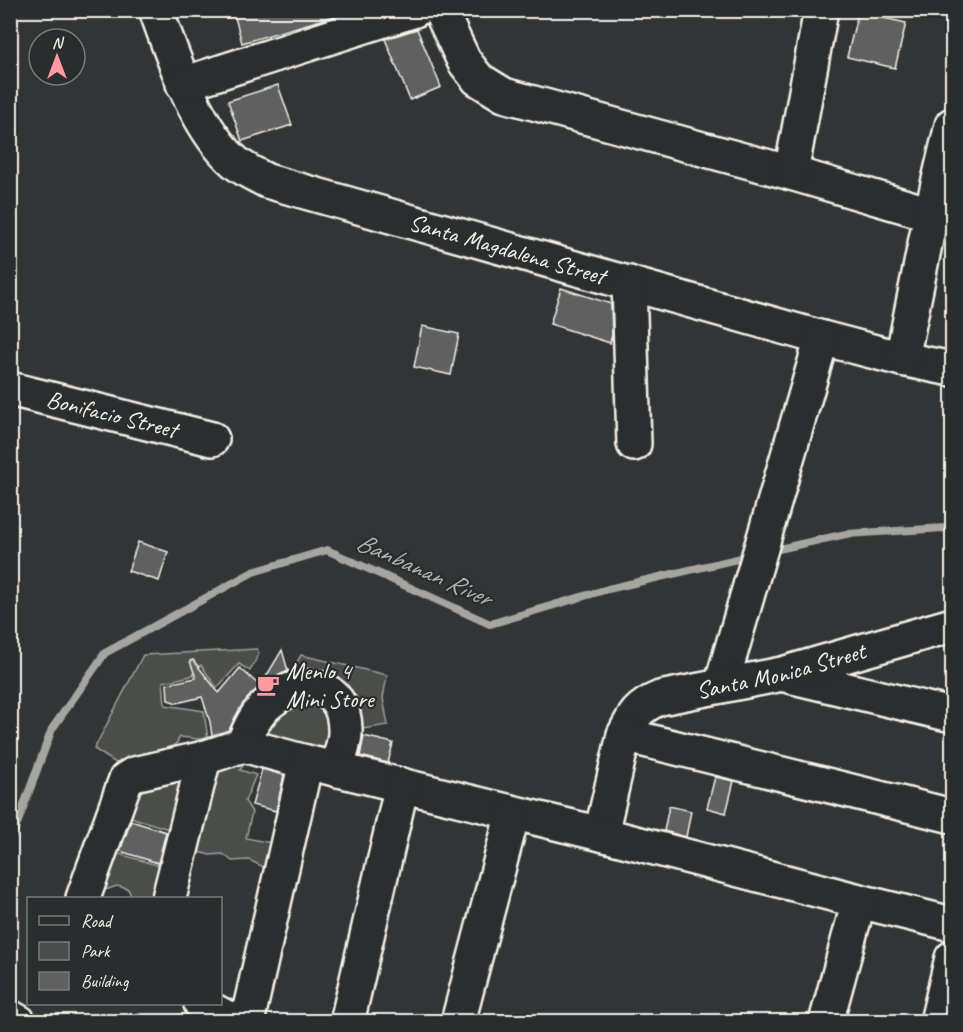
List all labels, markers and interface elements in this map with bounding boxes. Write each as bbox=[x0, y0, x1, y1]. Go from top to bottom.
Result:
north arrow bbox=[27, 27, 87, 87]
text: N bbox=[52, 33, 65, 53]
street label: Santa Magdalena Street bbox=[406, 207, 612, 292]
street label: Bonifacio Street bbox=[44, 384, 183, 446]
water label: Banbanan River bbox=[351, 525, 500, 616]
street label: Santa Monica Street bbox=[694, 635, 871, 706]
place label: Menlo 4 Mini Store bbox=[286, 656, 376, 714]
cafe icon: Menlo 4 Mini Store bbox=[255, 672, 281, 698]
legend bbox=[27, 897, 222, 1005]
text: Road bbox=[81, 910, 114, 932]
text: Park bbox=[81, 940, 111, 962]
text: Building bbox=[81, 970, 130, 992]

